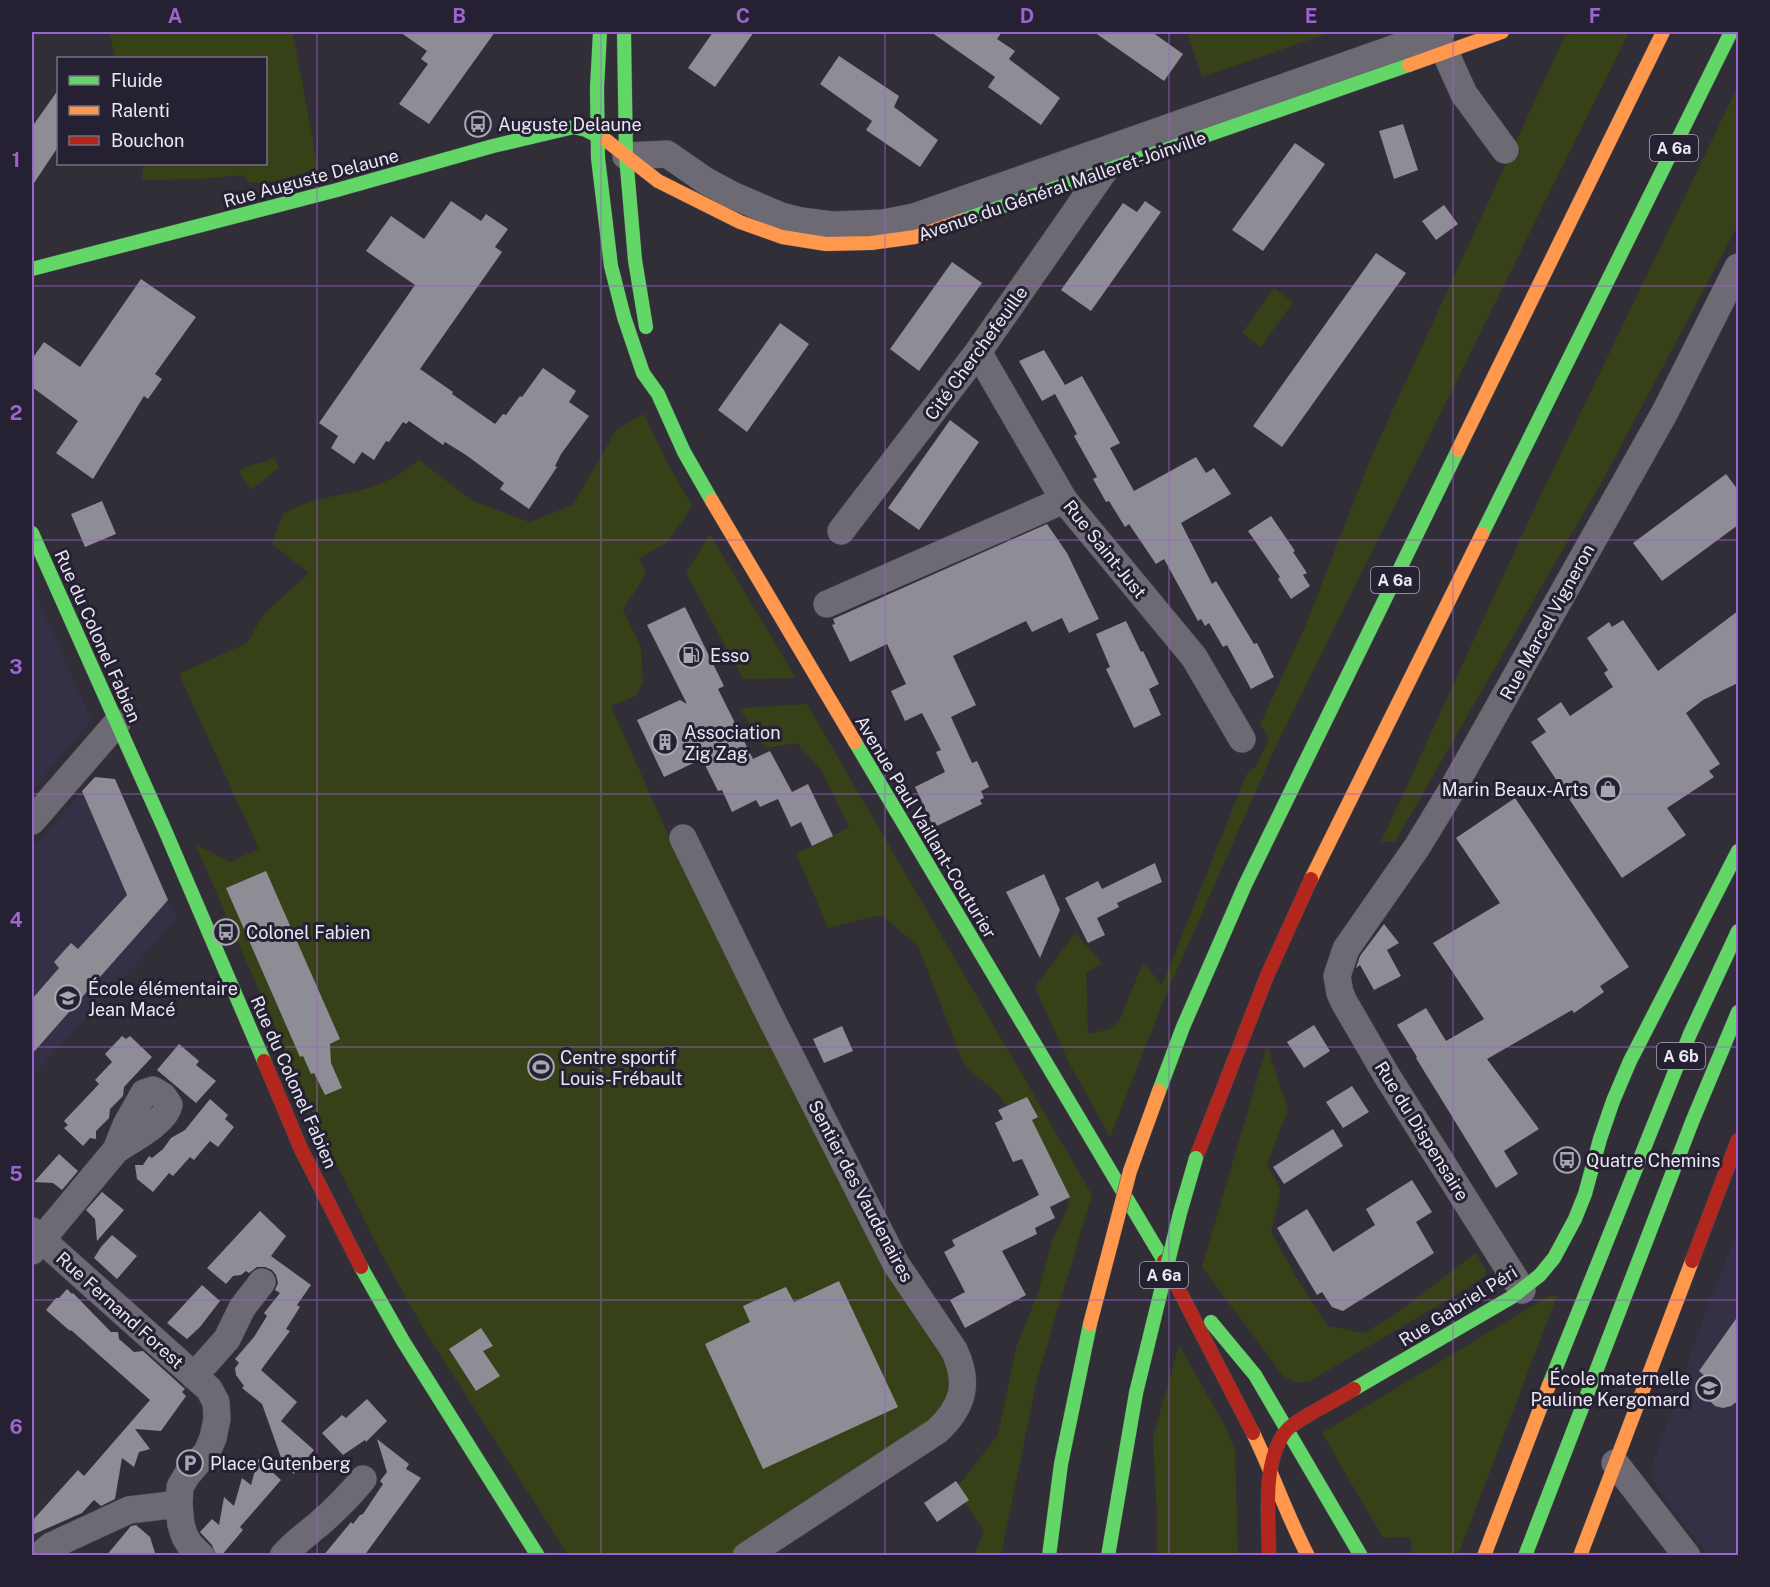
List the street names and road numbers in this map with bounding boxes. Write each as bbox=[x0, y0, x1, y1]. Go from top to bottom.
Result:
street label: Avenue du Général Malleret-Joinville bbox=[915, 127, 1209, 245]
road number: A 6a bbox=[1650, 135, 1698, 161]
street label: Rue Auguste Delaune bbox=[221, 144, 401, 212]
street label: Cité Cherchefeuille bbox=[920, 282, 1032, 424]
street label: Rue Saint-Just bbox=[1059, 496, 1151, 602]
street label: Rue Marcel Vigneron bbox=[1495, 540, 1599, 704]
street label: Rue du Colonel Fabien bbox=[50, 546, 146, 726]
road number: A 6a bbox=[1371, 567, 1419, 593]
street label: Avenue Paul Vaillant-Couturier bbox=[851, 712, 1001, 942]
street label: Rue du Colonel Fabien bbox=[246, 992, 342, 1172]
road number: A 6b bbox=[1657, 1043, 1705, 1069]
street label: Rue du Dispensaire bbox=[1371, 1057, 1473, 1205]
street label: Sentier des Vaudenaires bbox=[804, 1097, 918, 1285]
street label: Rue Fernand Forest bbox=[52, 1247, 188, 1373]
street label: Rue Gabriel Péri bbox=[1395, 1261, 1521, 1351]
road number: A 6a bbox=[1140, 1262, 1188, 1288]

